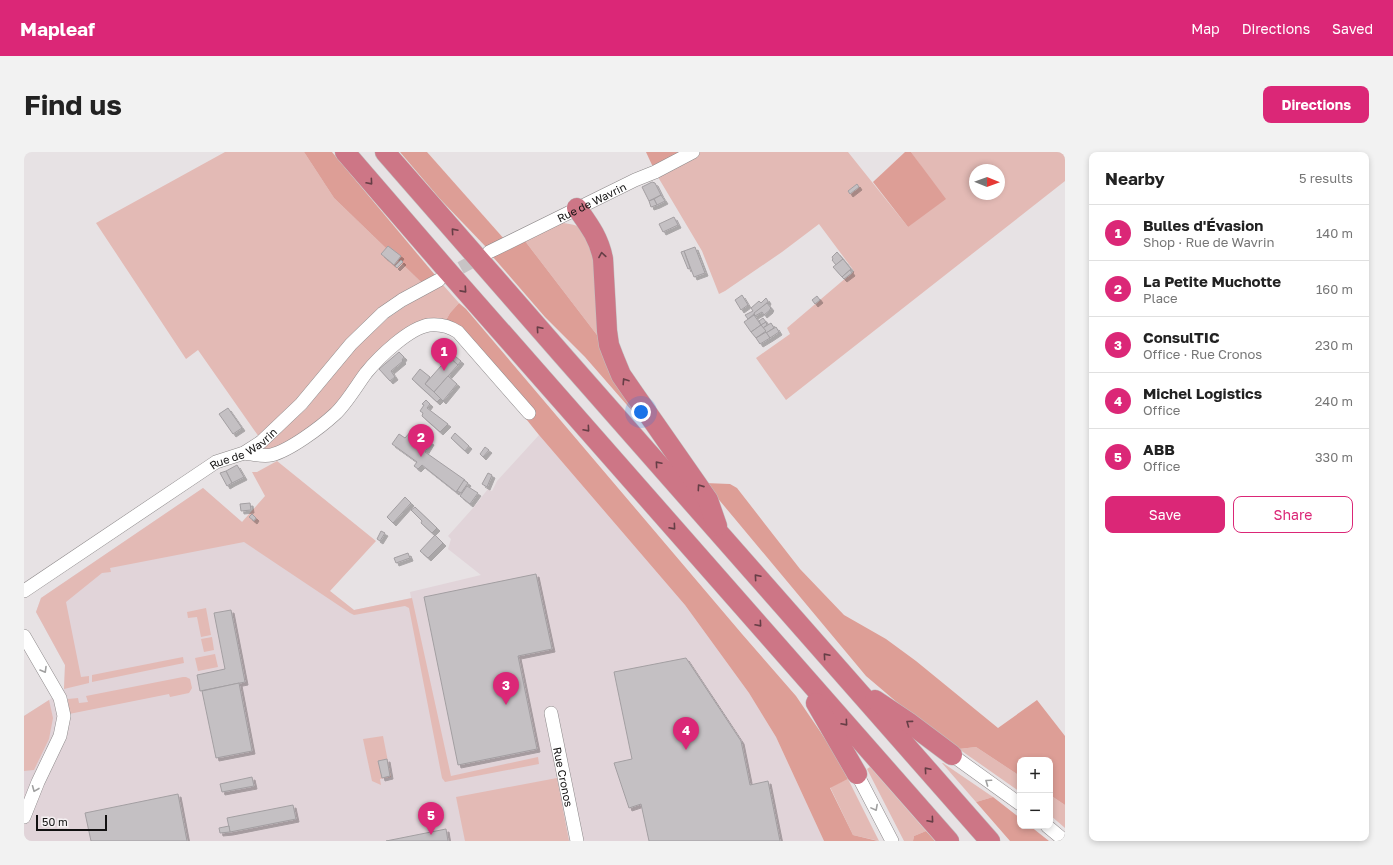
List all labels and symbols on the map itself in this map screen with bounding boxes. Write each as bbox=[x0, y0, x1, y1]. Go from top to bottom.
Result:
north arrow bbox=[969, 164, 1005, 200]
one-way arrow bbox=[365, 177, 372, 184]
street label: Rue de Wavrin bbox=[555, 179, 628, 224]
one-way arrow bbox=[451, 228, 458, 236]
one-way arrow bbox=[598, 252, 607, 258]
one-way arrow bbox=[460, 286, 467, 293]
one-way arrow bbox=[536, 326, 544, 334]
pin: 1 bbox=[431, 338, 457, 371]
one-way arrow bbox=[622, 378, 630, 385]
your location bbox=[631, 402, 651, 422]
street label: Rue de Wavrin bbox=[207, 424, 279, 471]
pin: 2 bbox=[408, 424, 434, 457]
one-way arrow bbox=[582, 424, 589, 432]
one-way arrow bbox=[655, 462, 662, 469]
one-way arrow bbox=[697, 485, 704, 492]
one-way arrow bbox=[668, 522, 675, 529]
one-way arrow bbox=[755, 575, 762, 582]
one-way arrow bbox=[754, 620, 761, 627]
one-way arrow bbox=[824, 653, 831, 660]
one-way arrow bbox=[39, 666, 46, 673]
pin: 3 bbox=[493, 672, 519, 705]
pin: 4 bbox=[673, 717, 699, 750]
one-way arrow bbox=[840, 718, 847, 725]
one-way arrow bbox=[907, 721, 914, 728]
street label: Rue Cronos bbox=[552, 746, 576, 808]
one-way arrow bbox=[925, 767, 932, 774]
one-way arrow bbox=[986, 780, 993, 787]
one-way arrow bbox=[32, 786, 40, 793]
pin: 5 bbox=[418, 802, 444, 835]
one-way arrow bbox=[870, 803, 877, 811]
scale bar bbox=[36, 813, 107, 832]
one-way arrow bbox=[926, 815, 934, 823]

